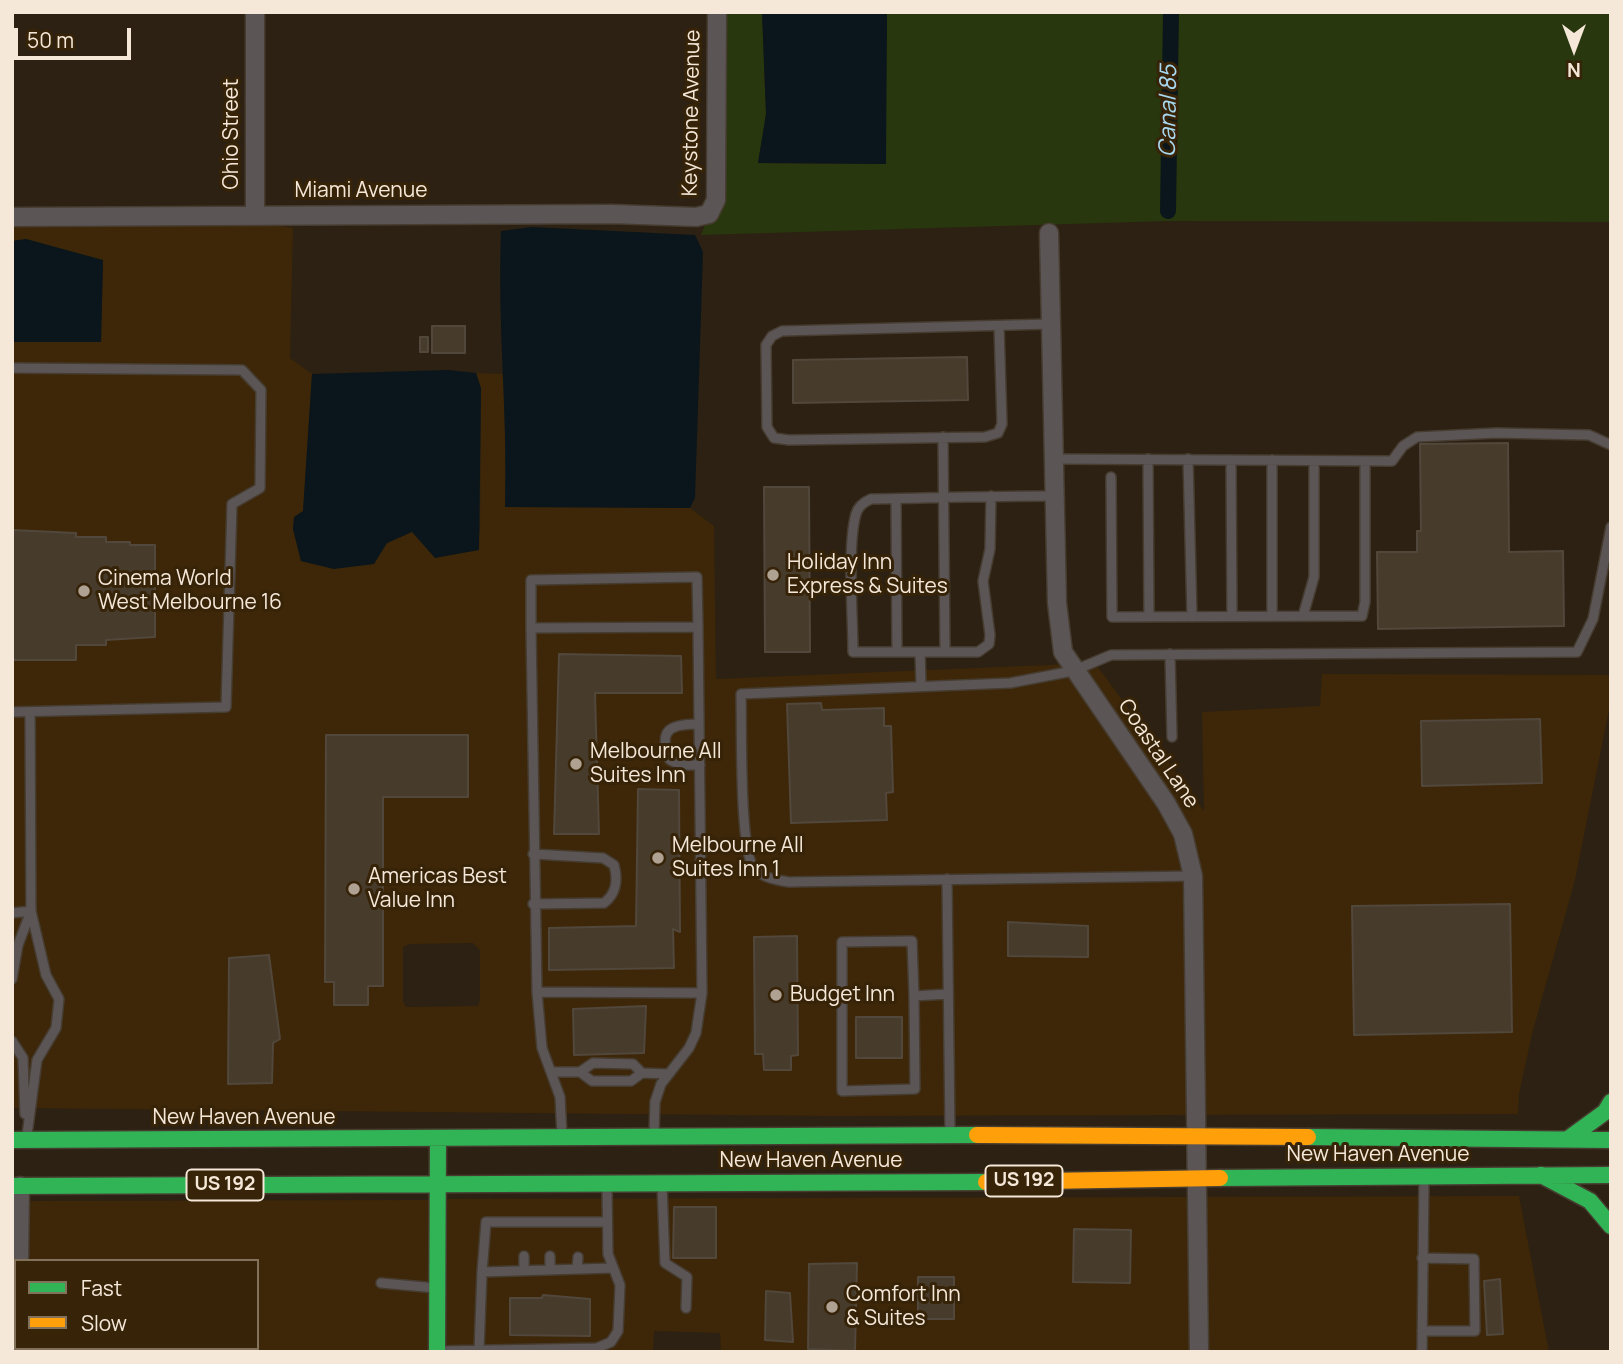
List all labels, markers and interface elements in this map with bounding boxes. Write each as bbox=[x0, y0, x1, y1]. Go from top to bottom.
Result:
scale bar bbox=[18, 14, 135, 58]
north arrow bbox=[1539, 14, 1609, 84]
text: 50 m bbox=[27, 26, 74, 54]
street label: Keystone Avenue bbox=[678, 29, 706, 197]
text: N bbox=[1567, 57, 1581, 83]
water label: Canal 85 bbox=[1154, 65, 1184, 157]
street label: Ohio Street bbox=[219, 79, 245, 189]
street label: Miami Avenue bbox=[294, 178, 428, 204]
place label: Holiday Inn Express & Suites bbox=[787, 550, 948, 600]
place label: Cinema World West Melbourne 16 bbox=[98, 566, 282, 616]
marker: Holiday Inn Express & Suites bbox=[765, 567, 781, 583]
marker: Cinema World West Melbourne 16 bbox=[76, 583, 92, 599]
street label: Coastal Lane bbox=[1112, 695, 1204, 813]
place label: Melbourne All Suites Inn bbox=[590, 739, 722, 789]
marker: Melbourne All Suites Inn bbox=[568, 756, 584, 772]
place label: Melbourne All Suites Inn 1 bbox=[672, 833, 804, 883]
marker: Melbourne All Suites Inn 1 bbox=[650, 850, 666, 866]
place label: Americas Best Value Inn bbox=[368, 864, 507, 914]
marker: Americas Best Value Inn bbox=[346, 881, 362, 897]
place label: Budget Inn bbox=[790, 982, 895, 1008]
marker: Budget Inn bbox=[768, 987, 784, 1003]
street label: New Haven Avenue bbox=[153, 1105, 335, 1131]
street label: New Haven Avenue bbox=[1287, 1142, 1469, 1168]
street label: New Haven Avenue bbox=[720, 1148, 902, 1174]
road number: US 192 bbox=[986, 1166, 1062, 1196]
road number: US 192 bbox=[187, 1170, 264, 1200]
legend bbox=[14, 1259, 259, 1350]
text: Fast bbox=[81, 1274, 122, 1302]
place label: Comfort Inn & Suites bbox=[846, 1282, 961, 1332]
marker: Comfort Inn & Suites bbox=[824, 1299, 840, 1315]
text: Slow bbox=[81, 1309, 127, 1337]

